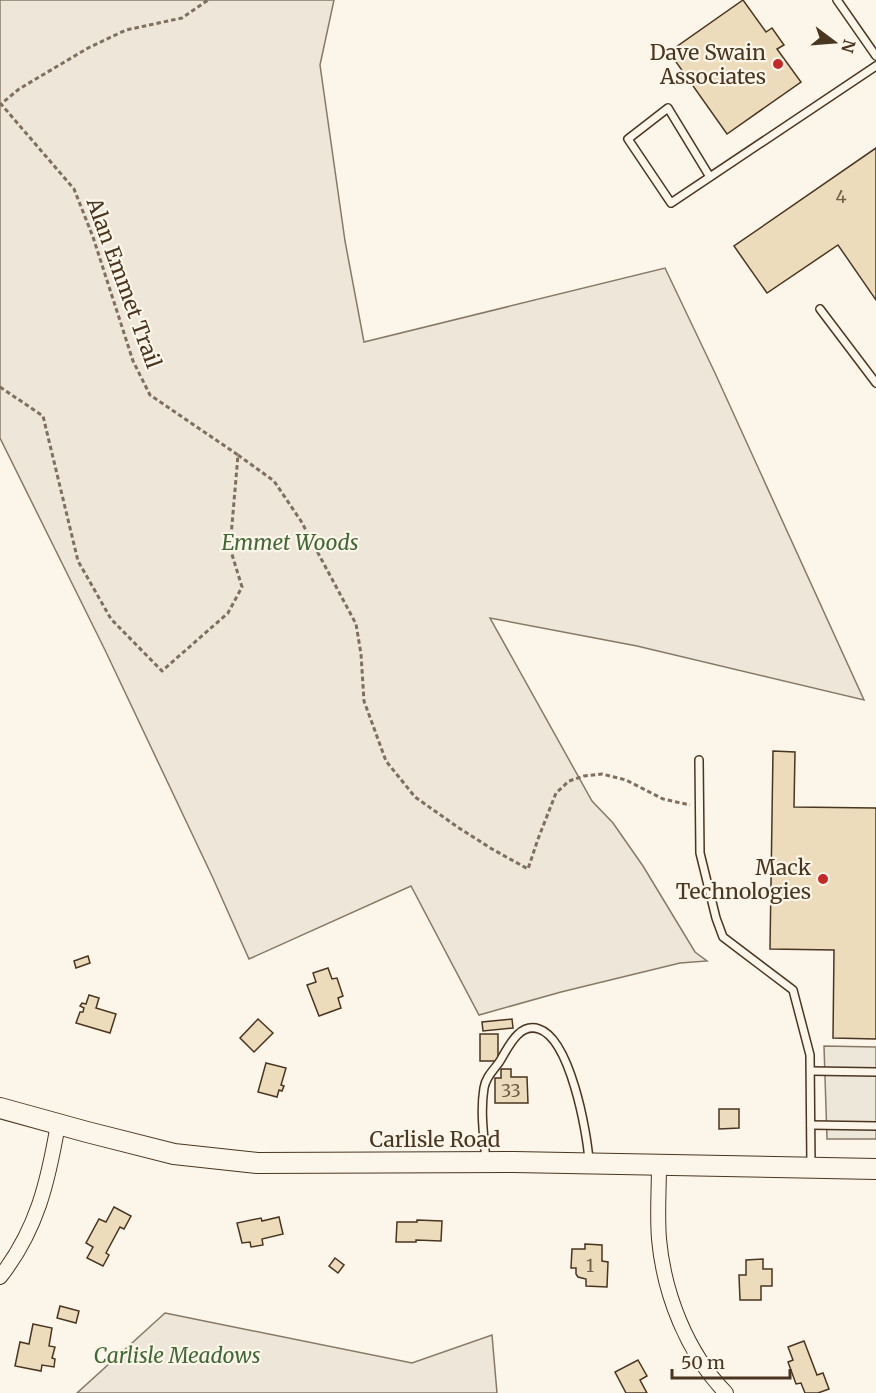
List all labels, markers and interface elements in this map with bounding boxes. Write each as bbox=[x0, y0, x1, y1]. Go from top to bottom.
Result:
north arrow bbox=[804, 12, 864, 72]
text: N bbox=[837, 37, 860, 55]
place label: Dave Swain Associates bbox=[650, 39, 766, 90]
marker: Dave Swain Associates bbox=[771, 57, 785, 71]
house number: 4 bbox=[835, 185, 847, 208]
street label: Alan Emmet Trail bbox=[80, 193, 168, 372]
park label: Emmet Woods bbox=[221, 529, 359, 556]
place label: Mack Technologies bbox=[676, 854, 812, 905]
marker: Mack Technologies bbox=[816, 872, 830, 886]
house number: 33 bbox=[501, 1079, 521, 1102]
street label: Carlisle Road bbox=[370, 1126, 501, 1153]
house number: 1 bbox=[586, 1254, 594, 1277]
park label: Carlisle Meadows bbox=[94, 1342, 261, 1369]
scale bar bbox=[672, 1342, 790, 1380]
text: 50 m bbox=[681, 1351, 725, 1374]

